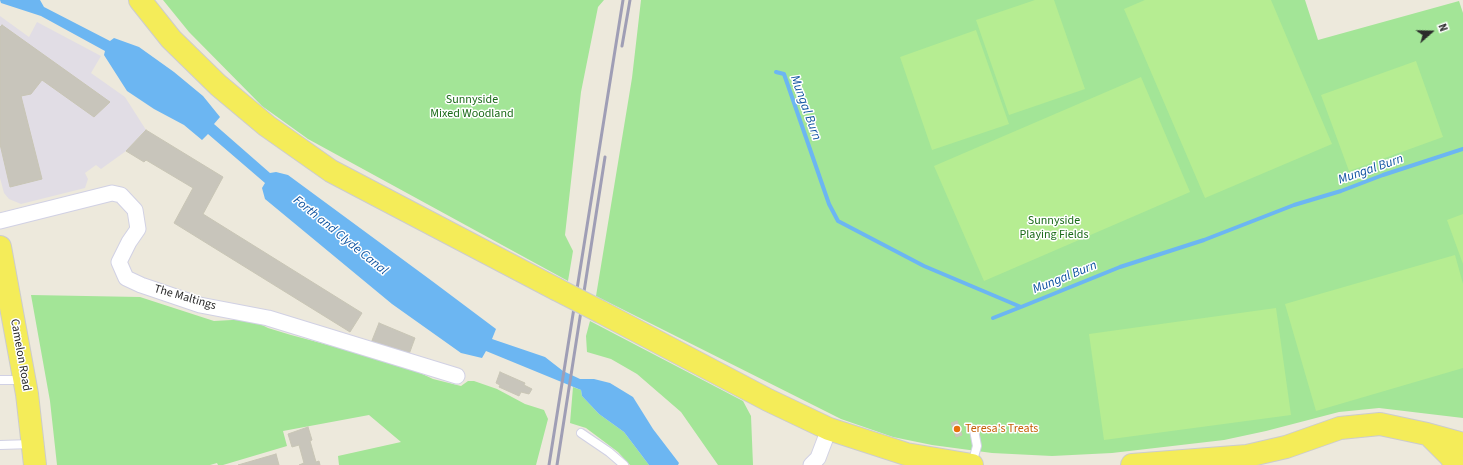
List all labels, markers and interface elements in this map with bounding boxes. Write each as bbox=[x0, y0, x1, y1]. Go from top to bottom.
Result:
north arrow bbox=[1411, 12, 1451, 52]
text: N bbox=[1434, 22, 1451, 34]
water label: Mungal Burn bbox=[786, 73, 824, 143]
park label: Sunnyside Mixed Woodland bbox=[430, 93, 514, 121]
water label: Mungal Burn bbox=[1336, 152, 1406, 188]
water label: Forth and Clyde Canal bbox=[290, 193, 390, 279]
park label: Sunnyside Playing Fields bbox=[1019, 214, 1089, 242]
water label: Mungal Burn bbox=[1031, 258, 1099, 298]
street label: The Maltings bbox=[152, 282, 218, 314]
street label: Camelon Road bbox=[7, 318, 33, 392]
place label: Teresa's Treats bbox=[965, 422, 1038, 436]
marker: Teresa's Treats bbox=[952, 424, 962, 434]

